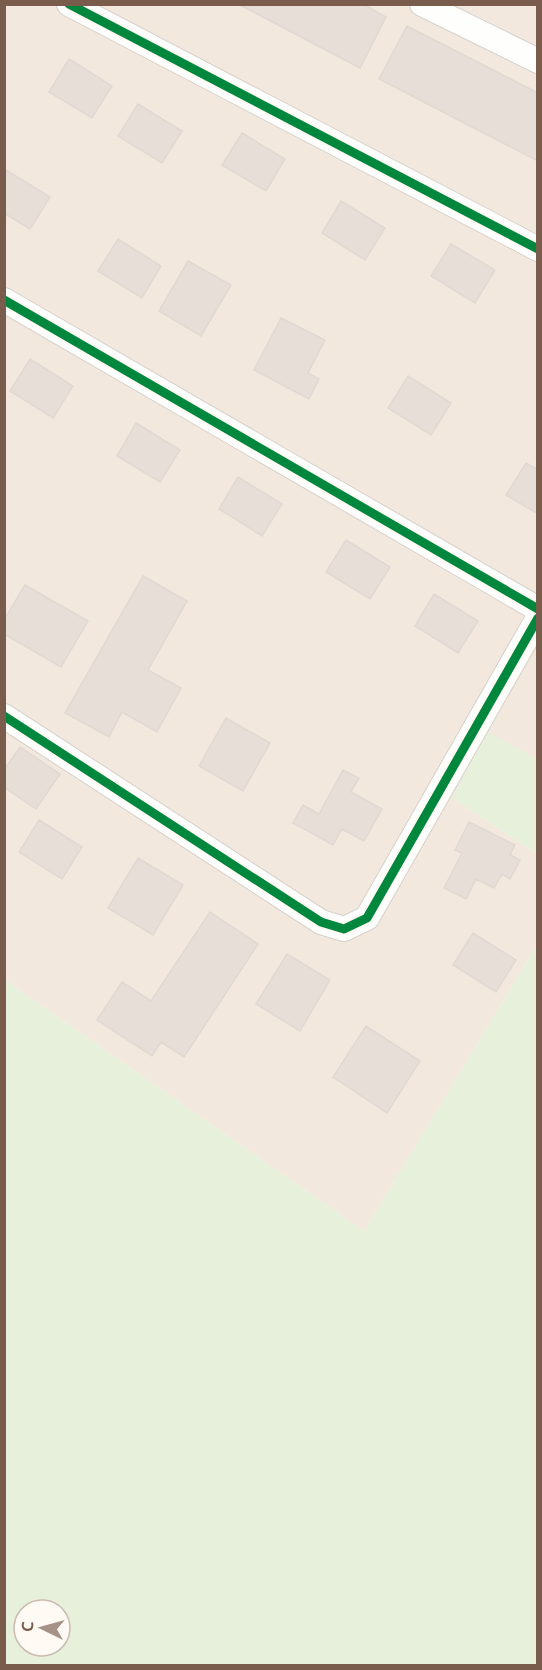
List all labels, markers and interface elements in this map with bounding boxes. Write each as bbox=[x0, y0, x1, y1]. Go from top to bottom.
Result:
north arrow bbox=[12, 1598, 72, 1658]
text: С bbox=[18, 1621, 36, 1633]

